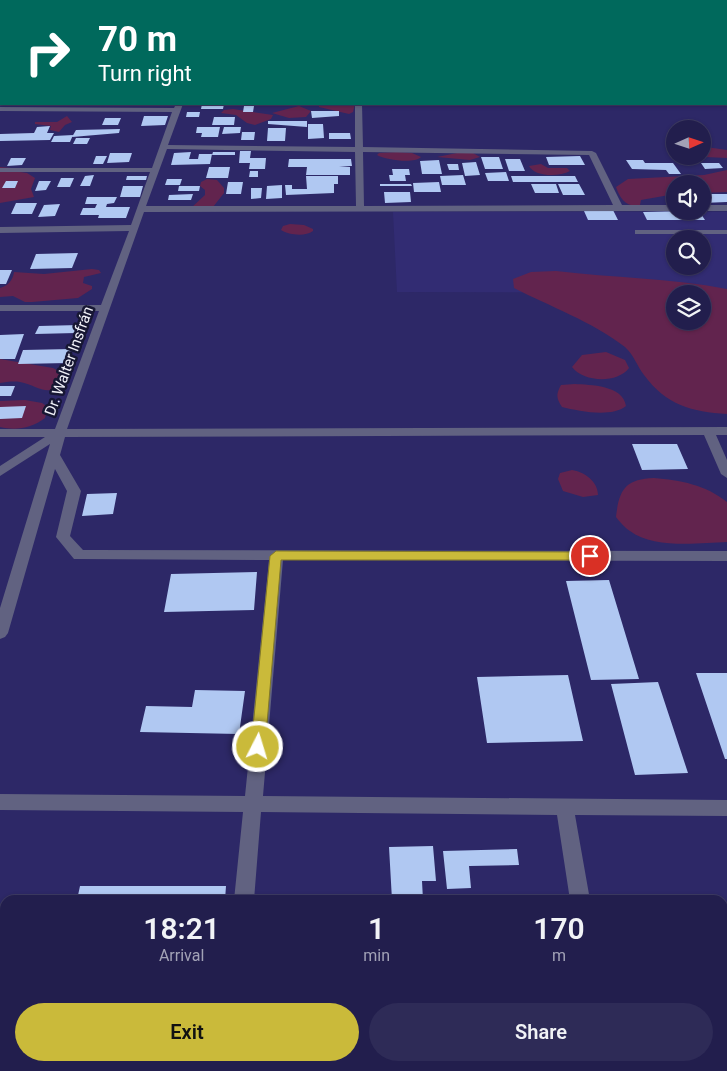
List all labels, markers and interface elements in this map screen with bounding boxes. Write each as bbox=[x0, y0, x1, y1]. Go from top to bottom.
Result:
text: 70 m bbox=[98, 19, 177, 60]
icon: right bbox=[15, 20, 80, 85]
text: Turn right bbox=[98, 61, 192, 86]
north arrow bbox=[666, 120, 711, 165]
map controls bbox=[666, 120, 711, 330]
button: sound bbox=[666, 175, 711, 220]
button: search bbox=[666, 230, 711, 275]
button: layers bbox=[666, 285, 711, 330]
street label: Dr. Walter Insfrán bbox=[41, 304, 97, 418]
pin bbox=[569, 535, 611, 577]
icon: arrive bbox=[576, 542, 604, 570]
position arrow bbox=[231, 720, 283, 772]
text: 18:21 bbox=[143, 911, 220, 946]
text: 1 bbox=[368, 911, 385, 946]
text: 170 bbox=[533, 911, 585, 946]
text: Arrival bbox=[159, 946, 204, 965]
text: min bbox=[363, 946, 390, 965]
text: m bbox=[552, 946, 566, 965]
button: Exit bbox=[15, 1003, 359, 1061]
button: Share bbox=[369, 1003, 713, 1061]

